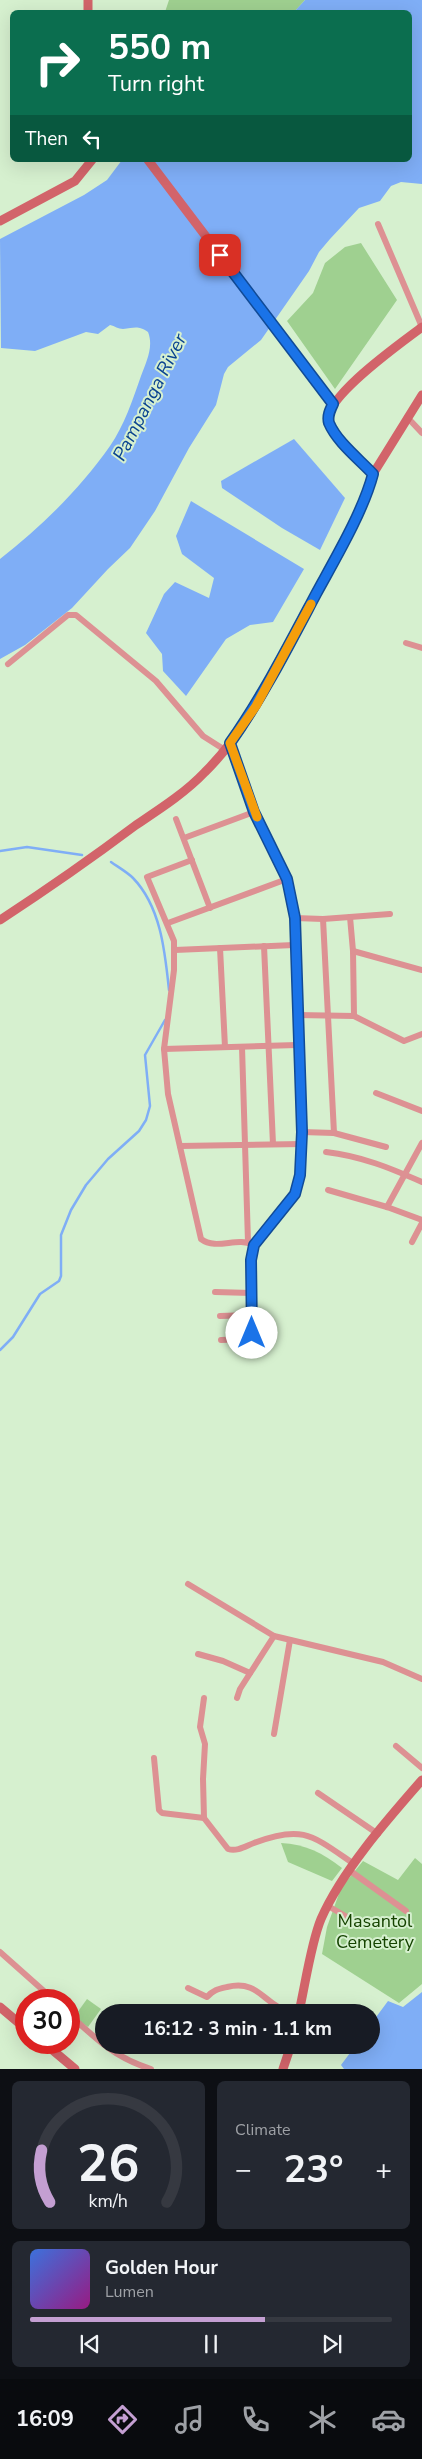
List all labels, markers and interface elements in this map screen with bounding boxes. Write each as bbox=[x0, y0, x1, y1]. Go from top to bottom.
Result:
text: 550 m bbox=[108, 24, 211, 71]
icon: right bbox=[25, 30, 90, 95]
text: Turn right bbox=[108, 69, 204, 99]
icon: left bbox=[78, 125, 106, 153]
text: Then bbox=[25, 126, 68, 152]
pin bbox=[199, 234, 241, 276]
icon: arrive bbox=[206, 241, 234, 269]
water label: Pampanga River bbox=[107, 328, 194, 466]
position arrow bbox=[225, 1306, 277, 1358]
park label: Masantol Cemetery bbox=[336, 1909, 415, 1954]
speed limit sign: 30 bbox=[15, 1989, 80, 2054]
text: 16:12 · 3 min · 1.1 km bbox=[143, 2016, 332, 2042]
text: Climate bbox=[235, 2119, 290, 2141]
text: 26 bbox=[77, 2128, 140, 2199]
text: 23° bbox=[283, 2144, 344, 2195]
text: − bbox=[235, 2151, 252, 2189]
text: + bbox=[375, 2151, 392, 2189]
text: km/h bbox=[89, 2189, 128, 2213]
text: Golden Hour bbox=[105, 2255, 218, 2281]
text: Lumen bbox=[105, 2281, 154, 2303]
icon: previous bbox=[76, 2330, 104, 2358]
icon: pause bbox=[197, 2330, 225, 2358]
icon: next bbox=[318, 2330, 346, 2358]
icon: directions bbox=[105, 2402, 140, 2437]
icon: music bbox=[172, 2402, 207, 2437]
icon: phone bbox=[238, 2402, 273, 2437]
icon: climate bbox=[305, 2402, 340, 2437]
icon: car bbox=[371, 2402, 406, 2437]
text: 16:09 bbox=[16, 2404, 74, 2434]

